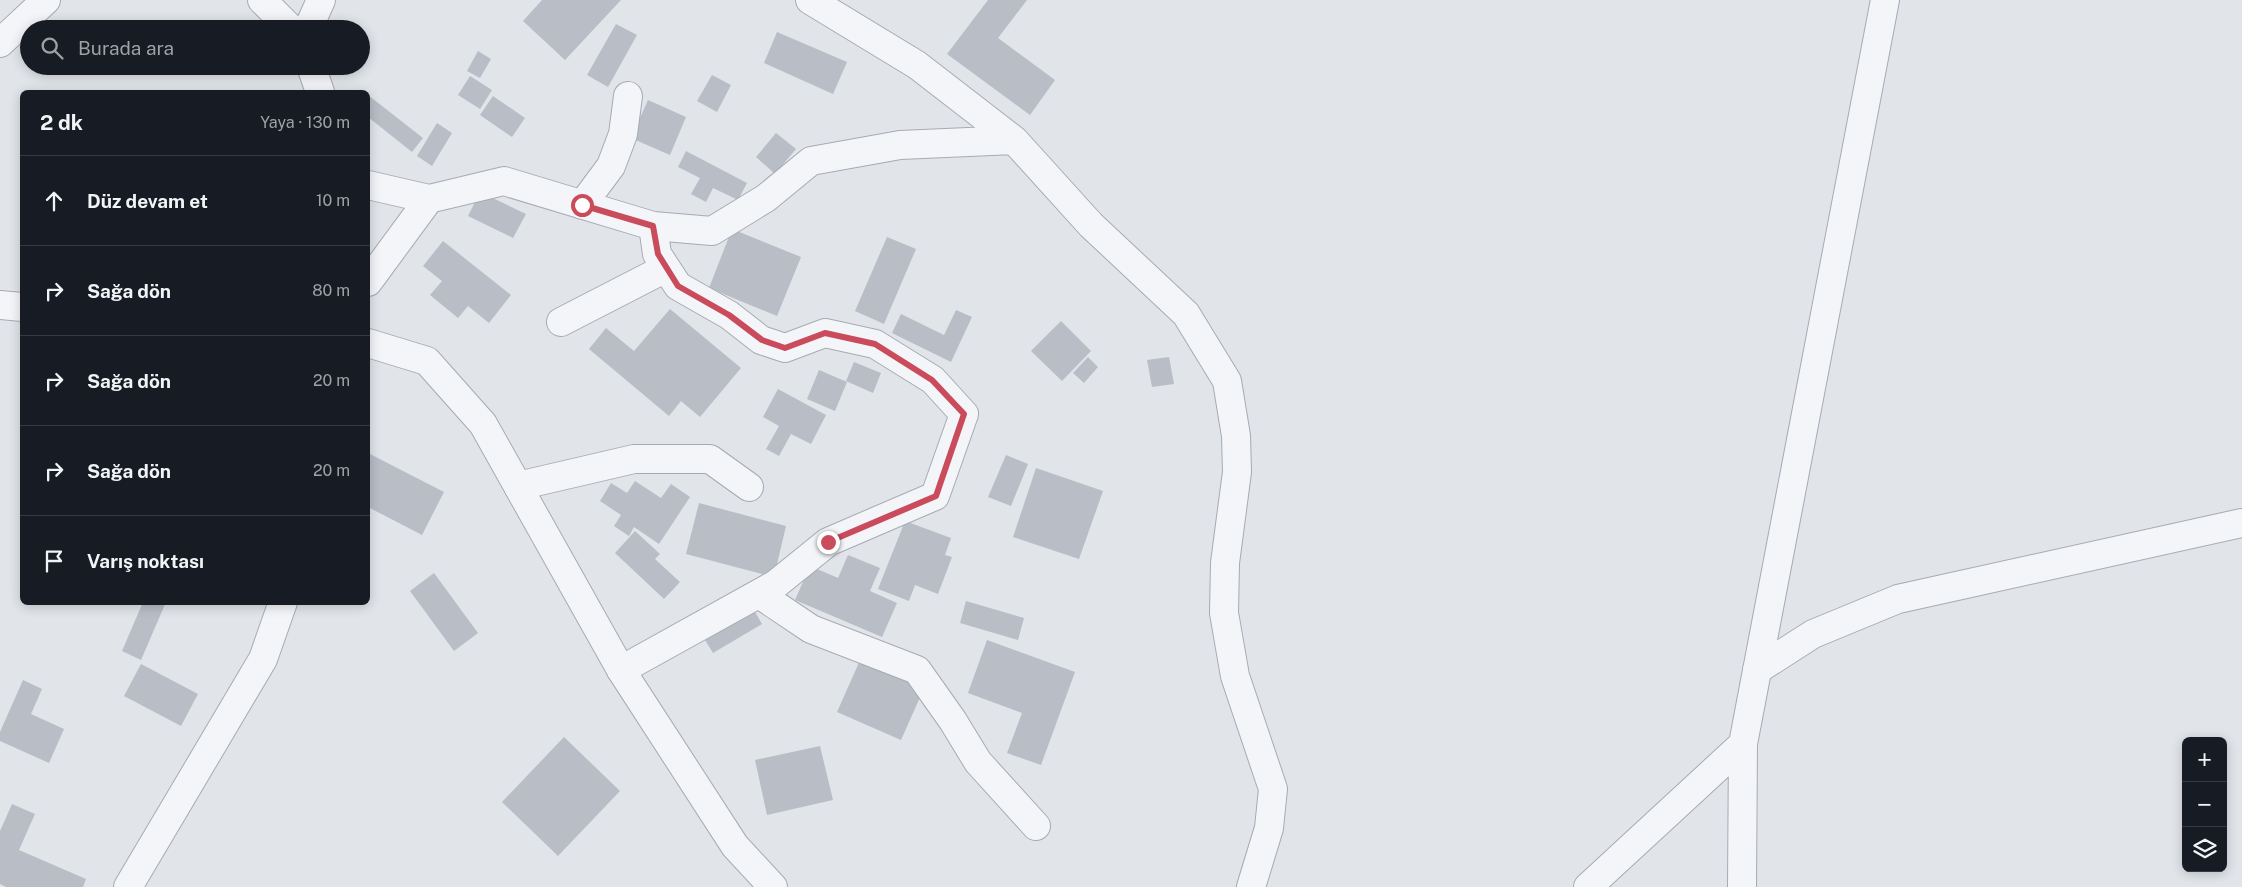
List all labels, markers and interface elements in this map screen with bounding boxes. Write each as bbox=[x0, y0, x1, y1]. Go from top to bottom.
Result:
search box bbox=[20, 20, 370, 75]
icon: search bbox=[38, 34, 66, 62]
text: Burada ara bbox=[78, 37, 174, 59]
text: 2 dk bbox=[40, 110, 83, 135]
text: Yaya · 130 m bbox=[260, 113, 350, 132]
icon: ahead bbox=[40, 187, 68, 215]
text: Düz devam et bbox=[87, 190, 208, 212]
text: 10 m bbox=[316, 191, 350, 210]
route start bbox=[571, 194, 594, 217]
icon: right bbox=[40, 277, 68, 305]
text: Sağa dön bbox=[87, 280, 171, 302]
text: 80 m bbox=[312, 281, 350, 300]
icon: right bbox=[40, 367, 68, 395]
text: Sağa dön bbox=[87, 370, 171, 392]
text: 20 m bbox=[313, 371, 350, 390]
icon: right bbox=[40, 457, 68, 485]
text: Sağa dön bbox=[87, 460, 171, 482]
text: 20 m bbox=[313, 461, 350, 480]
route end bbox=[817, 531, 840, 554]
icon: arrive bbox=[40, 547, 68, 575]
text: Varış noktası bbox=[87, 550, 204, 572]
map controls bbox=[2182, 737, 2227, 872]
button: + bbox=[2182, 737, 2227, 782]
button: − bbox=[2182, 782, 2227, 827]
button: layers bbox=[2182, 827, 2227, 872]

